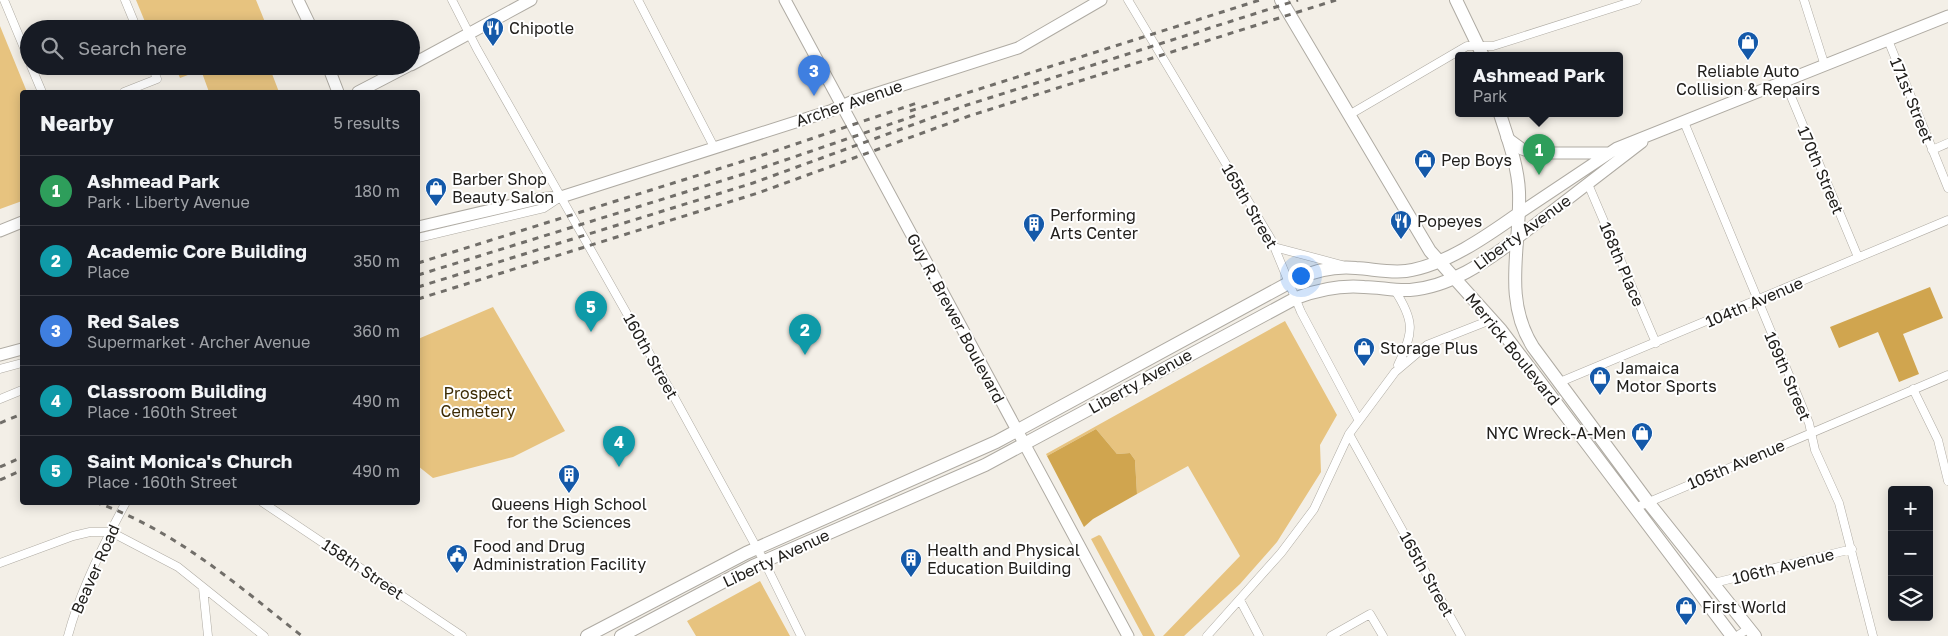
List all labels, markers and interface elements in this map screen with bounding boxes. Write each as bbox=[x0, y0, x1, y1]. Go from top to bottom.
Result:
restaurant icon: Chipotle bbox=[481, 16, 505, 47]
place label: Chipotle bbox=[509, 18, 574, 38]
search box bbox=[20, 20, 420, 75]
shop icon: Reliable Auto Collision & Repairs bbox=[1736, 30, 1760, 61]
icon: search bbox=[38, 34, 66, 62]
text: Search here bbox=[78, 36, 187, 59]
popup bbox=[1455, 52, 1623, 117]
street label: 171st Street bbox=[1886, 54, 1938, 146]
pin: 3 bbox=[798, 55, 830, 96]
place label: Reliable Auto Collision & Repairs bbox=[1676, 61, 1820, 99]
text: Ashmead Park bbox=[1473, 63, 1605, 86]
street label: Archer Avenue bbox=[793, 75, 905, 131]
text: Park bbox=[1473, 86, 1507, 106]
text: Nearby bbox=[40, 110, 114, 136]
text: 5 results bbox=[334, 113, 400, 133]
street label: 170th Street bbox=[1793, 123, 1849, 217]
pin: 1 bbox=[1523, 134, 1555, 175]
shop icon: Pep Boys bbox=[1413, 148, 1437, 179]
place label: Pep Boys bbox=[1441, 150, 1512, 170]
street label: 165th Street bbox=[1218, 160, 1282, 252]
text: Ashmead Park bbox=[87, 169, 220, 192]
place label: Barber Shop Beauty Salon bbox=[452, 169, 554, 207]
shop icon: Barber Shop Beauty Salon bbox=[424, 176, 448, 207]
text: 1 bbox=[52, 181, 60, 201]
text: 180 m bbox=[354, 181, 400, 201]
street label: Liberty Avenue bbox=[1470, 190, 1574, 274]
text: Park · Liberty Avenue bbox=[87, 192, 250, 212]
place label: Performing Arts Center bbox=[1050, 205, 1138, 243]
restaurant icon: Popeyes bbox=[1389, 209, 1413, 240]
place label: Popeyes bbox=[1417, 211, 1482, 231]
building icon: Performing Arts Center bbox=[1022, 212, 1046, 243]
street label: 168th Place bbox=[1595, 219, 1649, 309]
street label: Guy R. Brewer Boulevard bbox=[903, 230, 1009, 406]
text: Academic Core Building bbox=[87, 239, 307, 262]
text: 2 bbox=[51, 251, 61, 271]
text: 350 m bbox=[353, 251, 400, 271]
text: Place bbox=[87, 262, 130, 282]
your location bbox=[1288, 263, 1314, 289]
street label: 104th Avenue bbox=[1702, 272, 1806, 332]
street label: Merrick Boulevard bbox=[1462, 289, 1564, 409]
pin: 5 bbox=[575, 291, 607, 332]
text: Red Sales bbox=[87, 309, 179, 332]
street label: 160th Street bbox=[619, 310, 683, 402]
pin: 2 bbox=[789, 314, 821, 355]
text: 3 bbox=[51, 321, 61, 341]
text: 360 m bbox=[353, 321, 400, 341]
street label: 169th Street bbox=[1760, 328, 1816, 424]
text: Supermarket · Archer Avenue bbox=[87, 332, 310, 352]
shop icon: Storage Plus bbox=[1352, 336, 1376, 367]
place label: Storage Plus bbox=[1380, 338, 1478, 358]
street label: Liberty Avenue bbox=[1085, 344, 1195, 418]
place label: Jamaica Motor Sports bbox=[1616, 358, 1717, 396]
shop icon: Jamaica Motor Sports bbox=[1588, 365, 1612, 396]
text: Classroom Building bbox=[87, 379, 267, 402]
park label: Prospect Cemetery bbox=[441, 383, 516, 421]
text: 4 bbox=[51, 391, 61, 411]
text: 490 m bbox=[352, 391, 400, 411]
text: Place · 160th Street bbox=[87, 402, 237, 422]
shop icon: NYC Wreck-A-Men bbox=[1630, 421, 1654, 452]
place label: NYC Wreck-A-Men bbox=[1486, 423, 1626, 443]
pin: 4 bbox=[603, 426, 635, 467]
street label: 105th Avenue bbox=[1684, 435, 1788, 493]
text: Saint Monica's Church bbox=[87, 449, 292, 472]
text: 5 bbox=[51, 461, 61, 481]
text: 490 m bbox=[352, 461, 400, 481]
building icon: Queens High School for the Sciences bbox=[557, 463, 581, 494]
text: Place · 160th Street bbox=[87, 472, 237, 492]
map controls bbox=[1888, 486, 1933, 621]
button: + bbox=[1888, 486, 1933, 531]
place label: Queens High School for the Sciences bbox=[491, 494, 647, 532]
street label: Beaver Road bbox=[66, 521, 124, 617]
street label: Liberty Avenue bbox=[720, 525, 832, 591]
street label: 165th Street bbox=[1395, 528, 1459, 620]
button: − bbox=[1888, 531, 1933, 576]
street label: 158th Street bbox=[318, 534, 408, 604]
place label: Food and Drug Administration Facility bbox=[473, 536, 646, 574]
place label: Health and Physical Education Building bbox=[927, 540, 1080, 578]
public building icon: Food and Drug Administration Facility bbox=[445, 543, 469, 574]
street label: 106th Avenue bbox=[1730, 544, 1836, 588]
building icon: Health and Physical Education Building bbox=[899, 547, 923, 578]
button: layers bbox=[1888, 576, 1933, 621]
shop icon: First World bbox=[1674, 595, 1698, 626]
place label: First World bbox=[1702, 597, 1786, 617]

